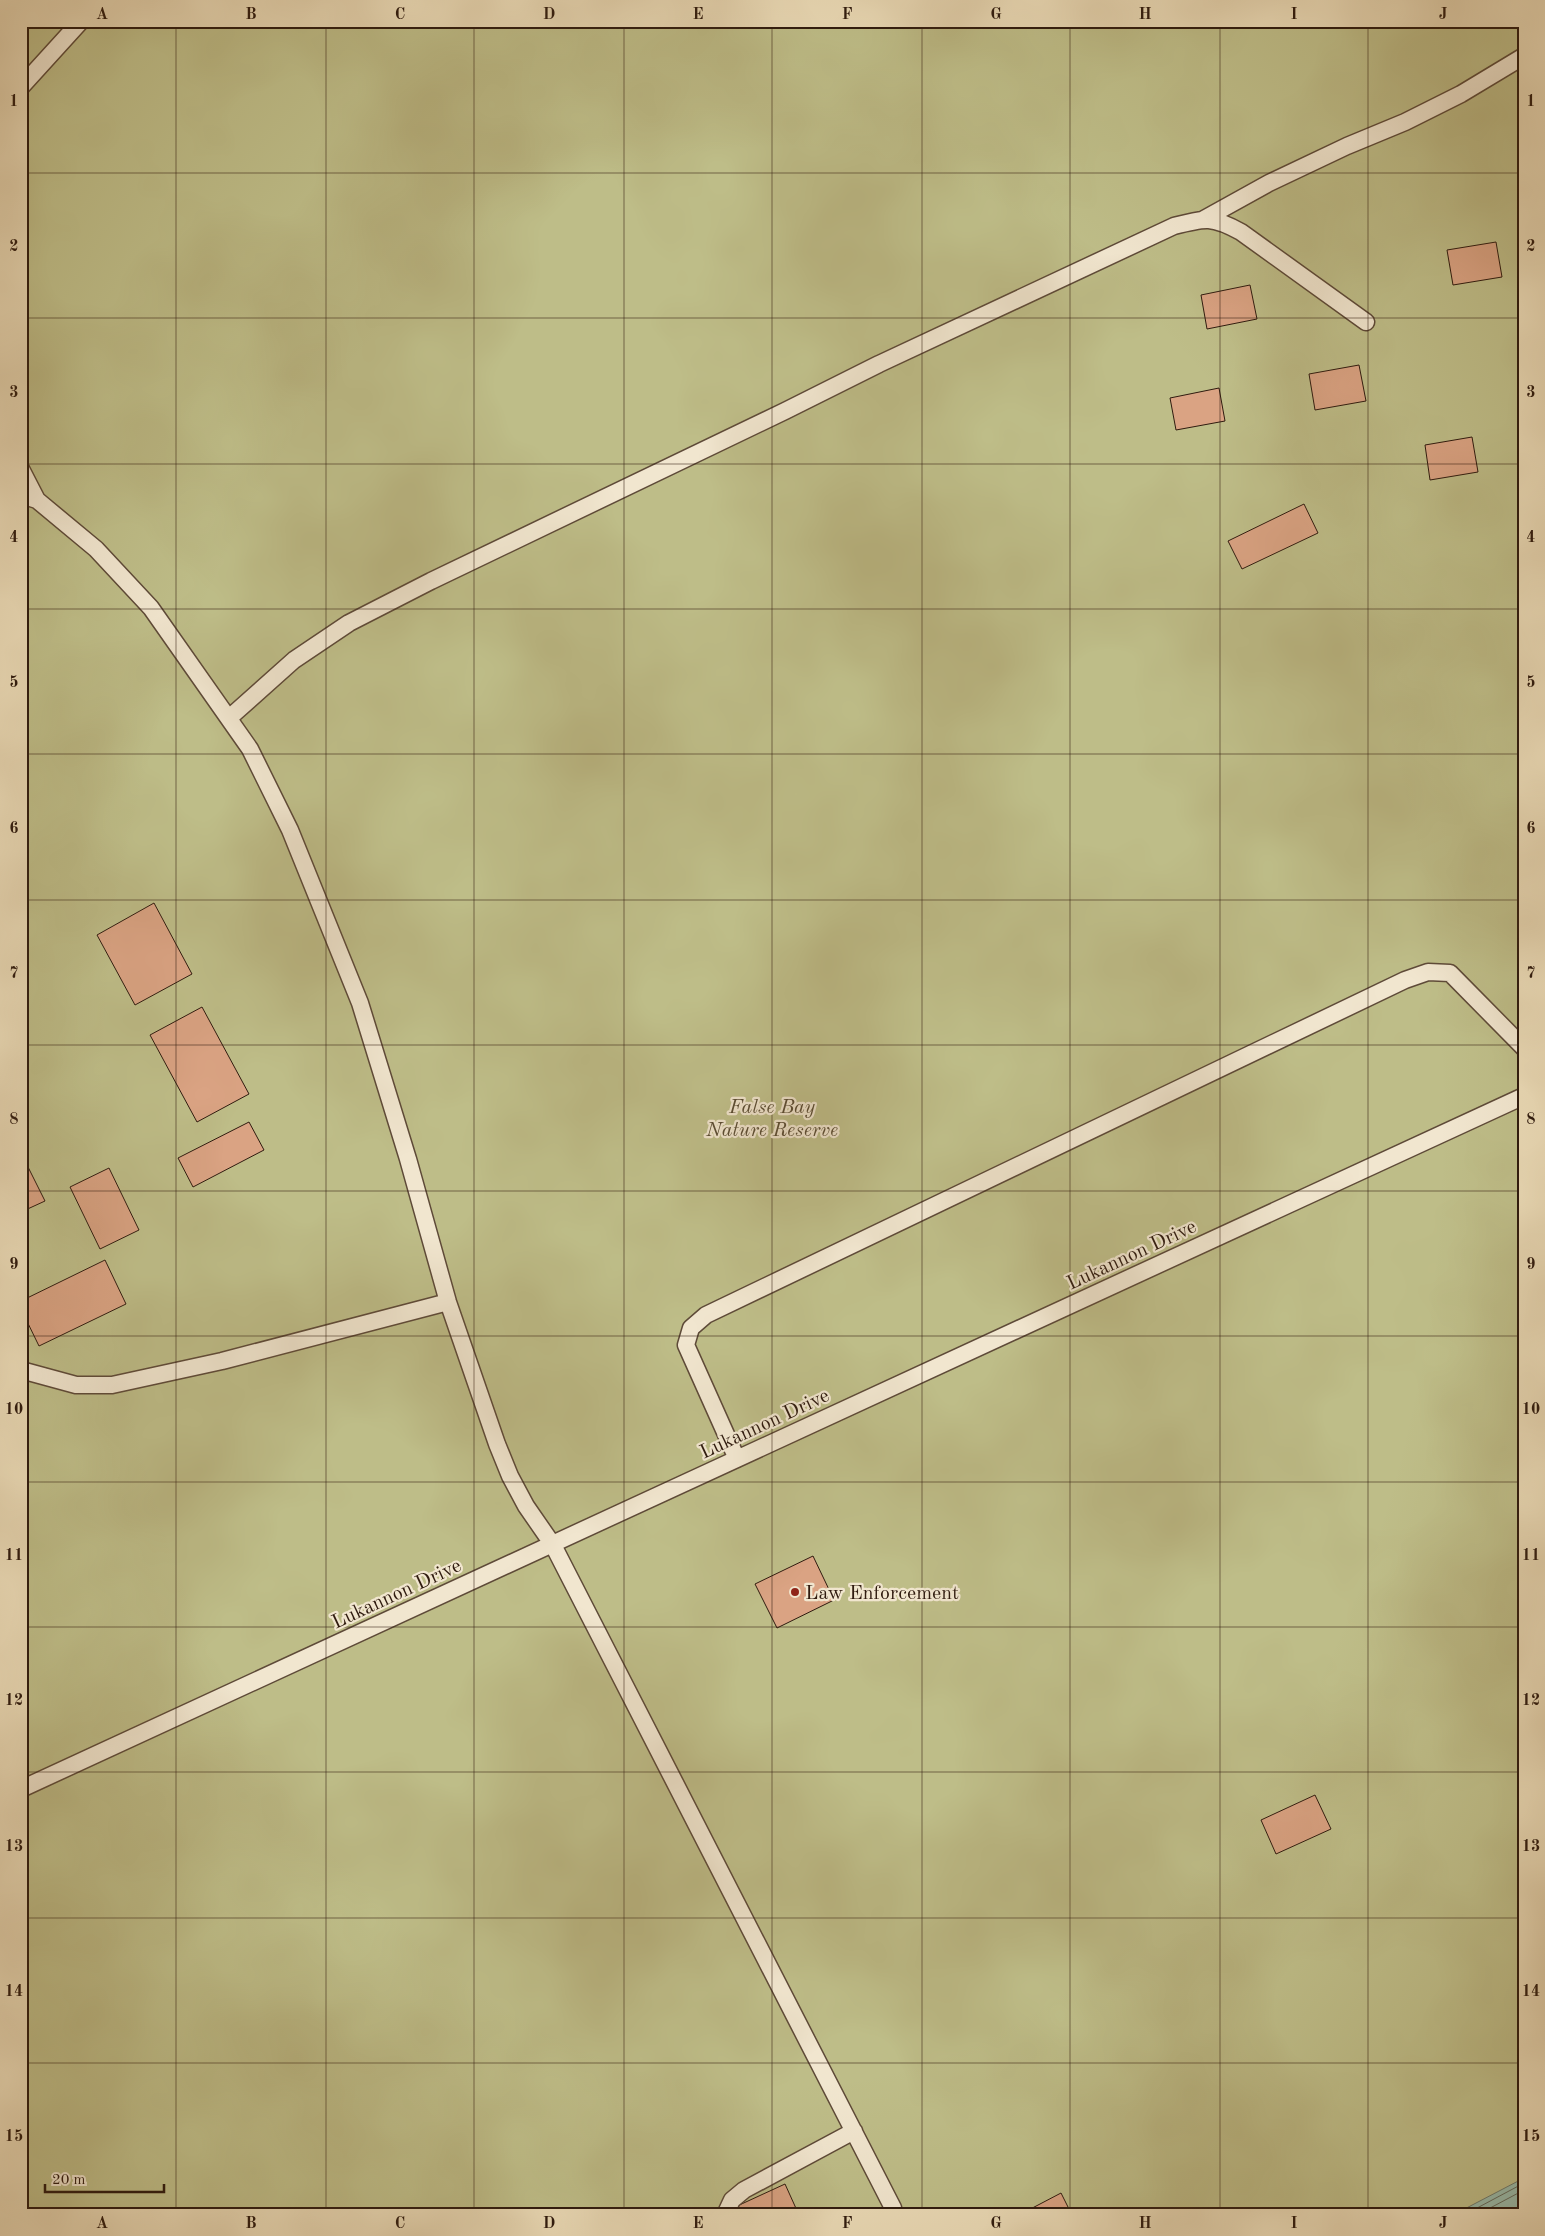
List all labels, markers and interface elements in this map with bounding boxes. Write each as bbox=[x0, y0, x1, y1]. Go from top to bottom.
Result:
text: A bbox=[96, 7, 108, 23]
text: B bbox=[245, 7, 257, 23]
text: C bbox=[395, 7, 405, 23]
text: D bbox=[543, 7, 555, 23]
text: E bbox=[692, 7, 704, 23]
text: F bbox=[842, 7, 853, 23]
text: G bbox=[990, 7, 1002, 23]
text: H bbox=[1138, 7, 1152, 23]
text: I bbox=[1290, 7, 1298, 23]
text: J bbox=[1439, 7, 1448, 23]
text: 1 bbox=[9, 94, 19, 110]
text: 1 bbox=[1526, 94, 1536, 110]
text: 2 bbox=[9, 239, 19, 255]
text: 2 bbox=[1526, 239, 1536, 255]
text: 3 bbox=[9, 385, 19, 401]
text: 3 bbox=[1526, 385, 1536, 401]
text: 4 bbox=[9, 530, 19, 546]
text: 4 bbox=[1526, 530, 1536, 546]
text: 5 bbox=[9, 675, 19, 691]
text: 5 bbox=[1526, 675, 1536, 691]
text: 6 bbox=[9, 821, 19, 837]
text: 6 bbox=[1526, 821, 1536, 837]
text: 7 bbox=[9, 966, 19, 982]
text: 7 bbox=[1526, 966, 1536, 982]
park label: False Bay Nature Reserve bbox=[705, 1098, 838, 1141]
text: 8 bbox=[9, 1112, 19, 1128]
text: 8 bbox=[1526, 1112, 1536, 1128]
street label: Lukannon Drive bbox=[1064, 1217, 1200, 1295]
text: 9 bbox=[9, 1257, 19, 1273]
text: 9 bbox=[1526, 1257, 1536, 1273]
street label: Lukannon Drive bbox=[697, 1386, 833, 1464]
text: 10 bbox=[5, 1402, 23, 1418]
text: 10 bbox=[1522, 1402, 1540, 1418]
text: 11 bbox=[5, 1548, 23, 1564]
text: 11 bbox=[1522, 1548, 1540, 1564]
street label: Lukannon Drive bbox=[329, 1556, 465, 1634]
place label: Law Enforcement bbox=[805, 1584, 959, 1604]
marker: Law Enforcement bbox=[789, 1586, 801, 1598]
text: 12 bbox=[5, 1693, 23, 1709]
text: 12 bbox=[1522, 1693, 1540, 1709]
text: 13 bbox=[5, 1839, 23, 1855]
text: 13 bbox=[1522, 1839, 1540, 1855]
text: 14 bbox=[5, 1984, 23, 2000]
text: 14 bbox=[1522, 1984, 1540, 2000]
text: 15 bbox=[5, 2129, 23, 2145]
text: 15 bbox=[1522, 2129, 1540, 2145]
scale bar bbox=[45, 2161, 164, 2193]
text: 20 m bbox=[52, 2173, 86, 2188]
text: A bbox=[96, 2216, 108, 2232]
text: B bbox=[245, 2216, 257, 2232]
text: C bbox=[395, 2216, 405, 2232]
text: D bbox=[543, 2216, 555, 2232]
text: E bbox=[692, 2216, 704, 2232]
text: F bbox=[842, 2216, 853, 2232]
text: G bbox=[990, 2216, 1002, 2232]
text: H bbox=[1138, 2216, 1152, 2232]
text: I bbox=[1290, 2216, 1298, 2232]
text: J bbox=[1439, 2216, 1448, 2232]

